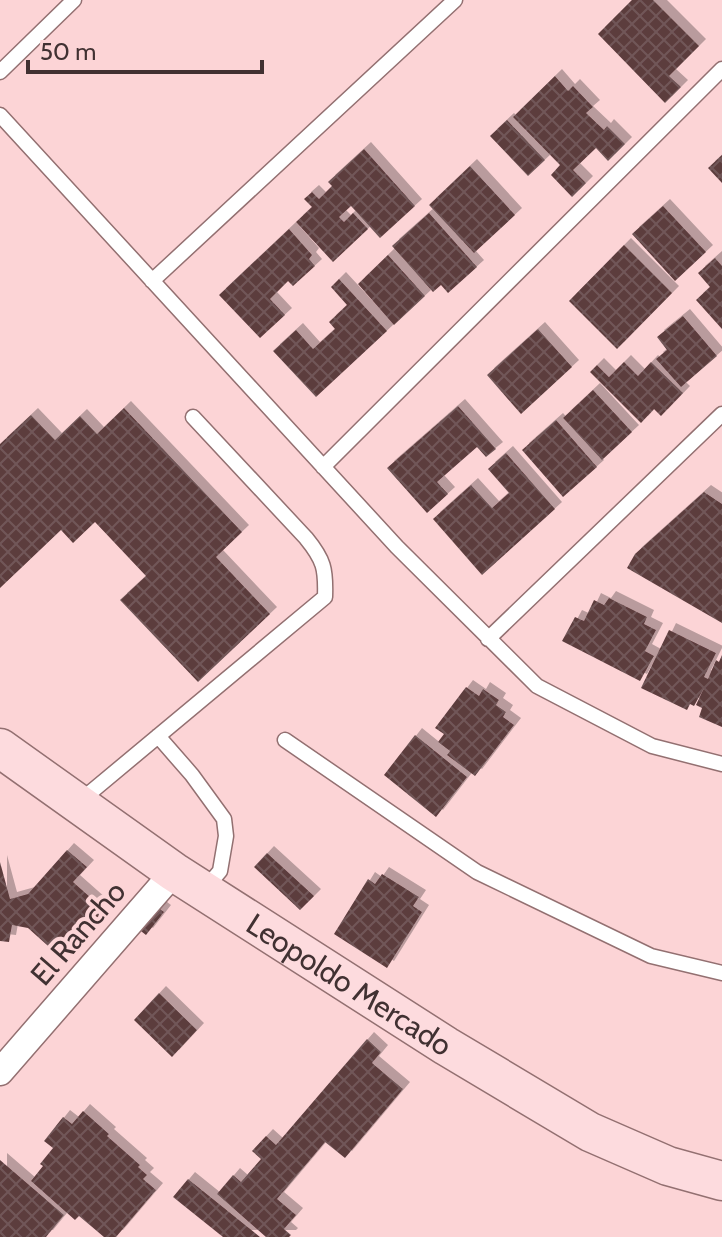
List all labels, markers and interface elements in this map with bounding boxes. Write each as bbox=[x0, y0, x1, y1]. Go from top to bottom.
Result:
scale bar bbox=[28, 24, 262, 74]
text: 50 m bbox=[40, 37, 96, 66]
street label: El Rancho bbox=[23, 873, 133, 993]
street label: Leopoldo Mercado bbox=[240, 905, 459, 1064]

